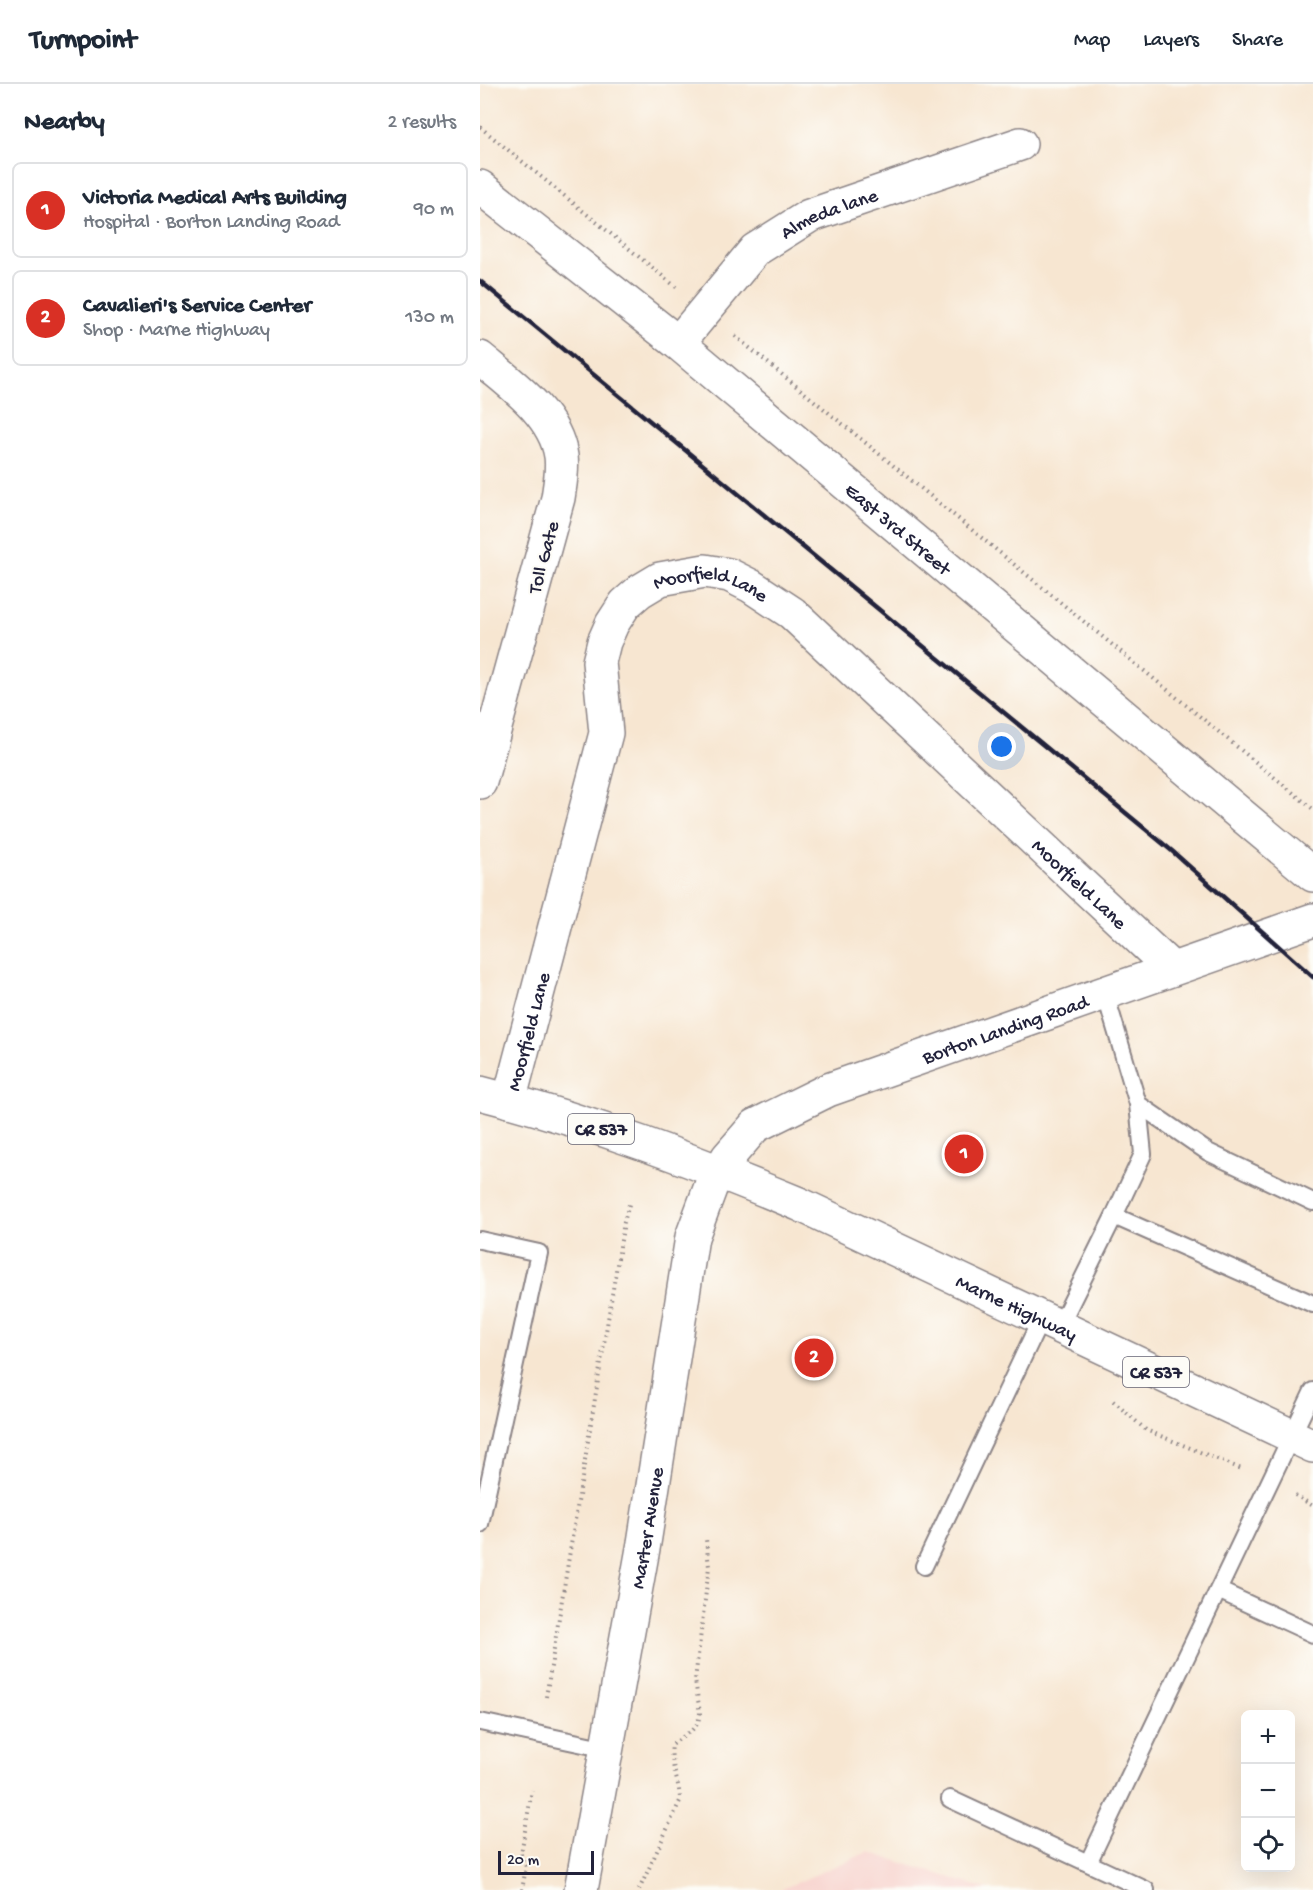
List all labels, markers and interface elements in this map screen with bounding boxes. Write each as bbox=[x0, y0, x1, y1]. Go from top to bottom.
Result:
text: Turnpoint bbox=[30, 25, 136, 58]
text: Map bbox=[1074, 29, 1110, 54]
text: Layers bbox=[1143, 29, 1199, 54]
text: Share bbox=[1232, 29, 1283, 54]
text: Nearby bbox=[24, 108, 105, 139]
text: 2 results bbox=[387, 112, 456, 135]
street label: Almeda lane bbox=[777, 185, 882, 246]
text: Victoria Medical Arts Building bbox=[83, 186, 347, 212]
text: 1 bbox=[41, 199, 50, 222]
text: 90 m bbox=[414, 199, 454, 222]
text: Hospital · Borton Landing Road bbox=[83, 212, 340, 235]
text: Cavalieri's Service Center bbox=[83, 294, 311, 320]
text: 2 bbox=[41, 307, 50, 330]
text: 130 m bbox=[405, 307, 454, 330]
text: Shop · Marne Highway bbox=[83, 320, 270, 343]
street label: East 3rd Street bbox=[839, 480, 956, 583]
street label: Toll Gate bbox=[524, 519, 566, 598]
street label: Moorfield Lane bbox=[649, 563, 772, 609]
your location bbox=[987, 732, 1016, 761]
street label: Moorfield Lane bbox=[1026, 836, 1131, 936]
street label: Moorfield Lane bbox=[504, 970, 558, 1094]
street label: Borton Landing Road bbox=[919, 991, 1094, 1071]
road number: CR 537 bbox=[568, 1114, 634, 1144]
pin: 1 bbox=[944, 1132, 984, 1176]
street label: Marne Highway bbox=[951, 1271, 1080, 1348]
pin: 2 bbox=[794, 1336, 834, 1380]
road number: CR 537 bbox=[1123, 1357, 1189, 1387]
street label: Marter Avenue bbox=[628, 1465, 671, 1591]
map controls bbox=[1241, 1710, 1295, 1872]
button: + bbox=[1241, 1710, 1295, 1764]
button: − bbox=[1241, 1764, 1295, 1818]
button: locate bbox=[1241, 1818, 1295, 1872]
scale bar bbox=[498, 1848, 594, 1876]
text: 20 m bbox=[507, 1852, 539, 1871]

